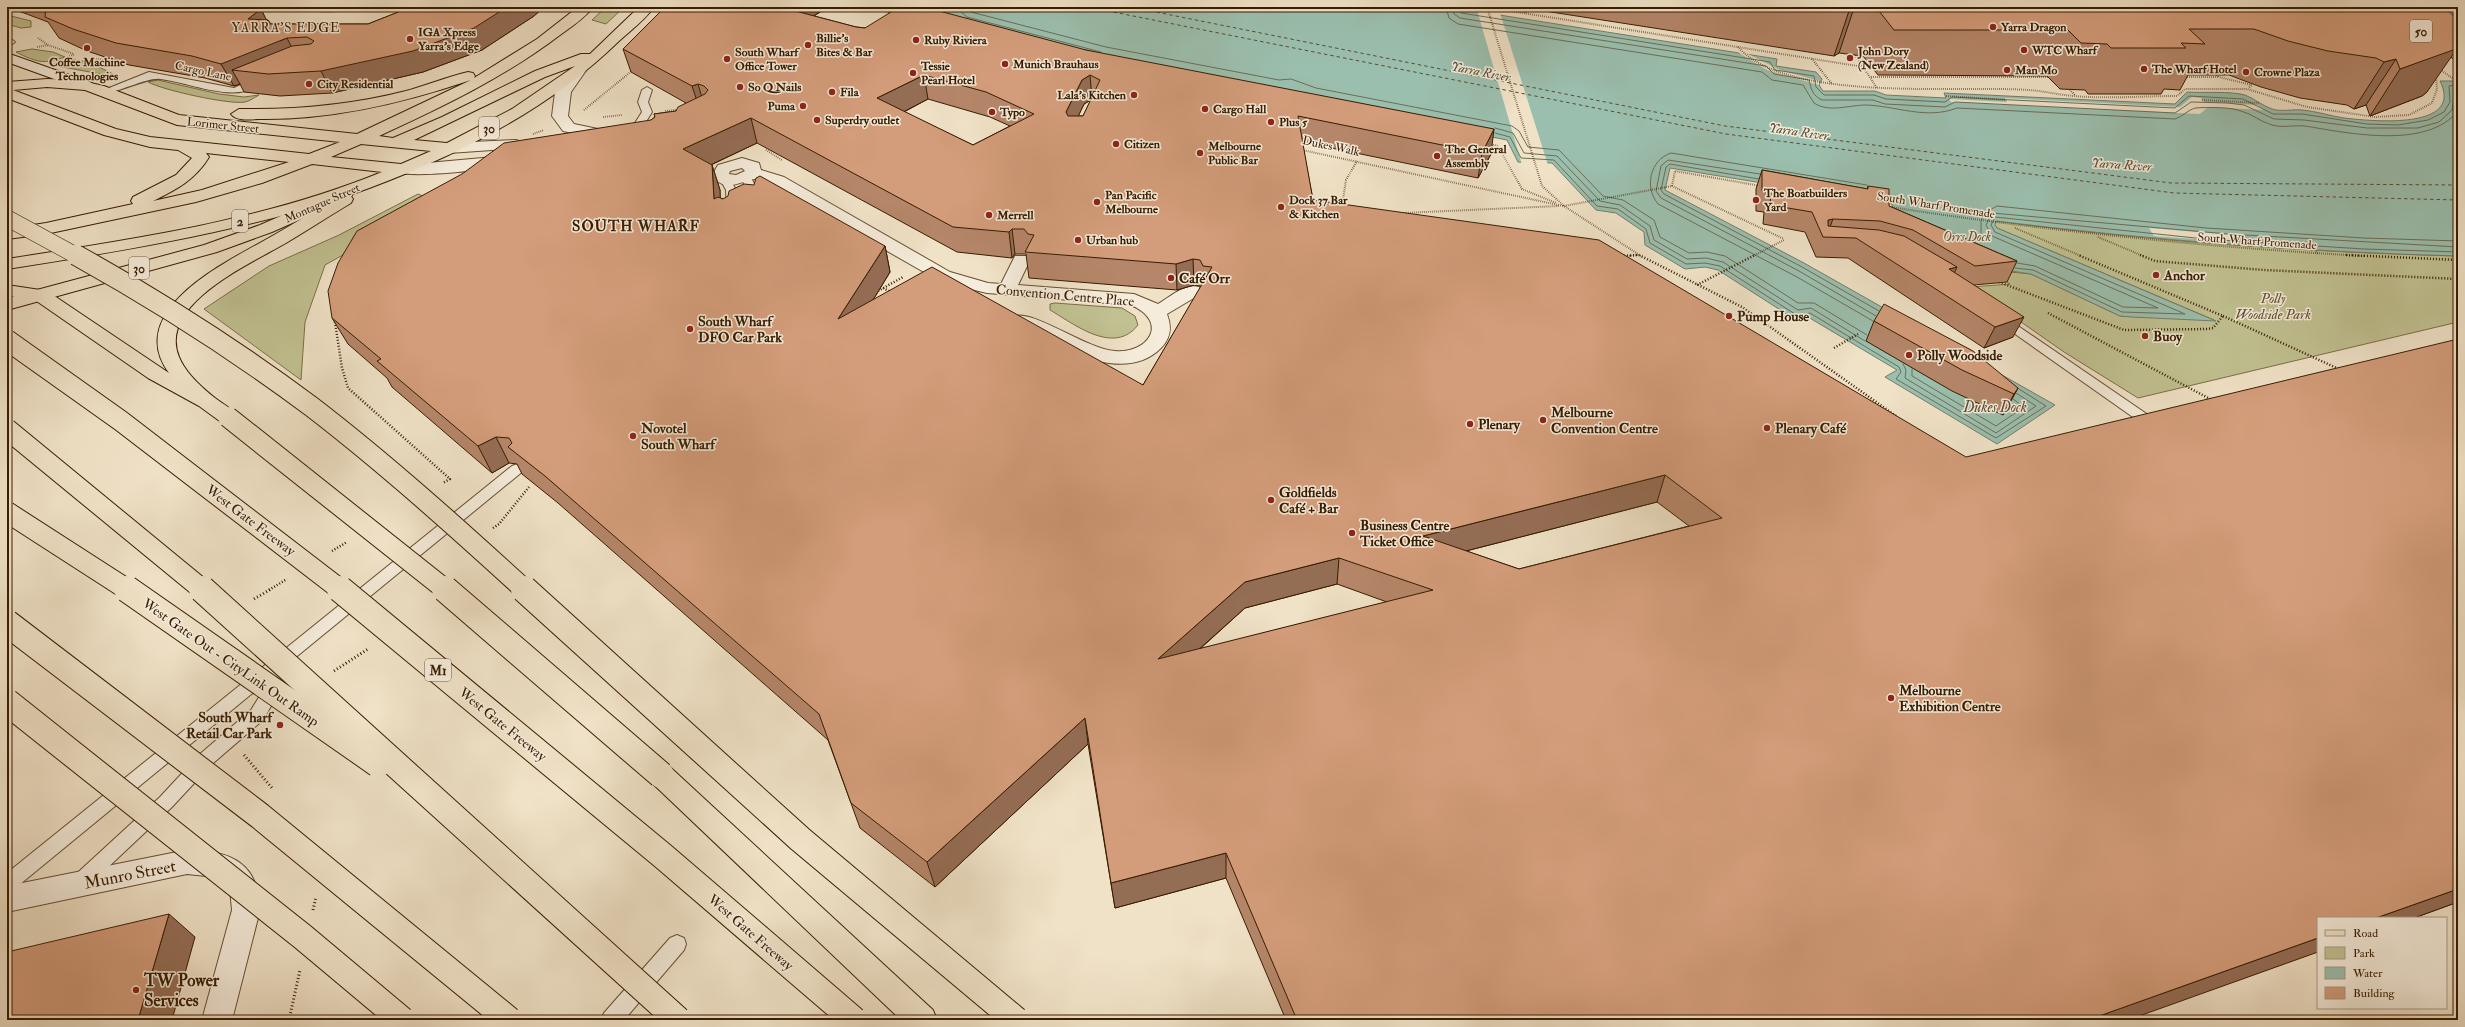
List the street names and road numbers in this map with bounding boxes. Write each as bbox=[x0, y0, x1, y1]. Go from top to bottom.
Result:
road number: 50 bbox=[2410, 20, 2432, 42]
street label: Cargo Lane bbox=[173, 58, 232, 85]
street label: Lorimer Street bbox=[186, 114, 260, 137]
road number: 30 bbox=[479, 117, 499, 139]
street label: Dukes Walk bbox=[1301, 133, 1361, 160]
street label: Montague Street bbox=[282, 180, 362, 227]
street label: South Wharf Promenade bbox=[1876, 189, 1996, 222]
road number: 2 bbox=[232, 210, 248, 232]
street label: South Wharf Promenade bbox=[2197, 230, 2317, 253]
road number: 30 bbox=[129, 257, 149, 279]
street label: Convention Centre Place bbox=[995, 281, 1135, 310]
street label: West Gate Freeway bbox=[201, 481, 299, 561]
street label: West Gate Out - CityLink Out Ramp bbox=[138, 594, 322, 731]
road number: M1 bbox=[425, 659, 451, 681]
street label: West Gate Freeway bbox=[454, 683, 551, 766]
street label: Munro Street bbox=[83, 855, 178, 894]
street label: West Gate Freeway bbox=[703, 890, 798, 975]

